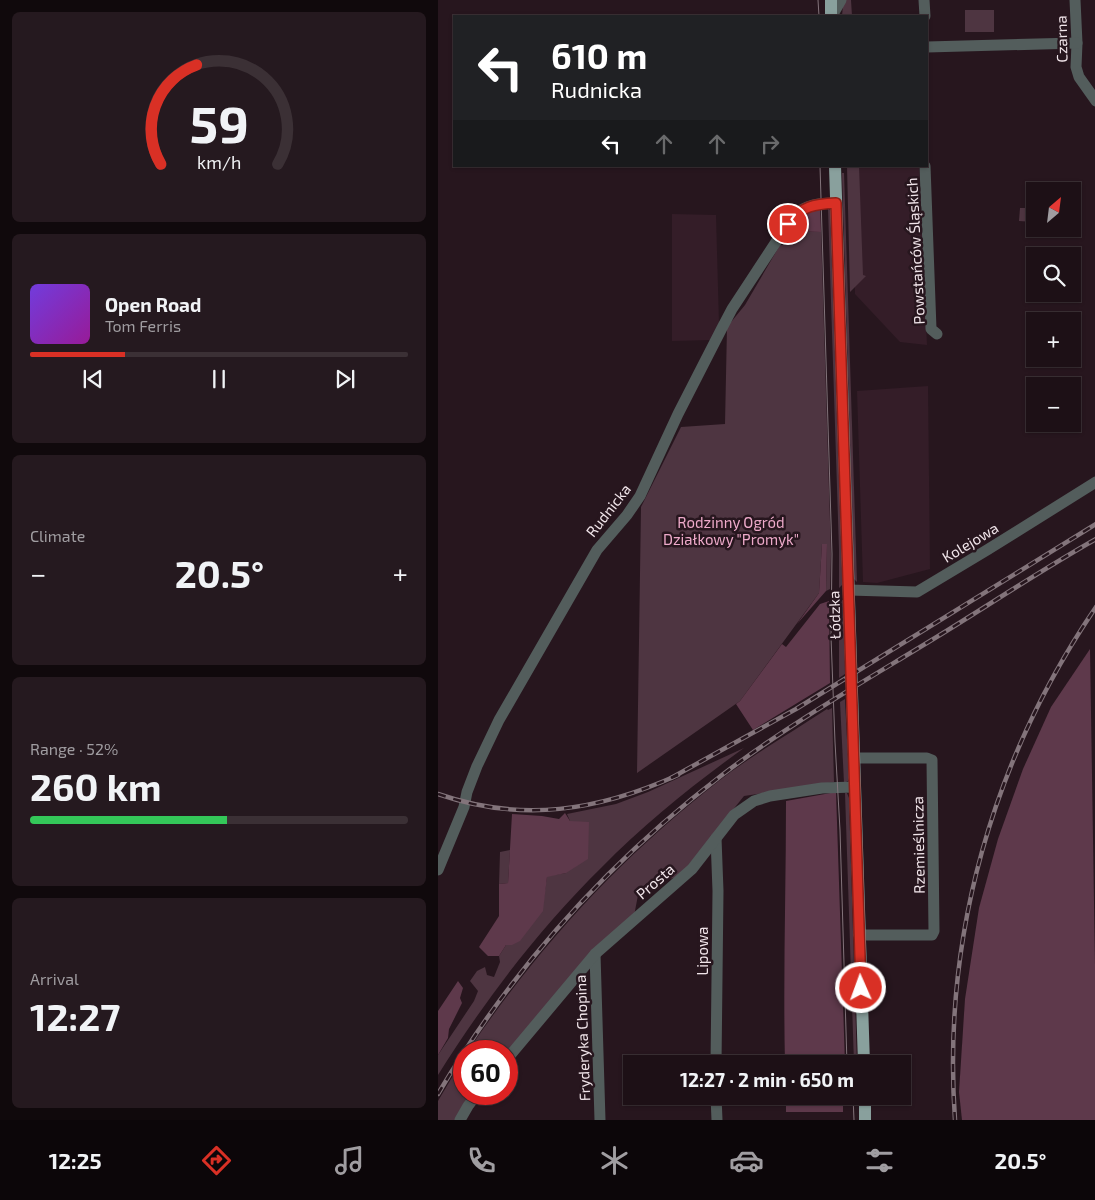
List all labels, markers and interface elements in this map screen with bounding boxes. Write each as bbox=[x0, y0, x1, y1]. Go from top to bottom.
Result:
street label: Czarna bbox=[1052, 15, 1070, 63]
text: 610 m bbox=[551, 34, 647, 76]
icon: left bbox=[468, 35, 533, 100]
text: Rudnicka bbox=[551, 76, 642, 102]
text: 59 bbox=[189, 91, 249, 153]
icon: left bbox=[597, 130, 625, 158]
icon: ahead bbox=[650, 130, 678, 158]
icon: ahead bbox=[703, 130, 731, 158]
icon: right bbox=[756, 130, 784, 158]
text: km/h bbox=[197, 151, 241, 173]
street label: Powstańców Śląskich bbox=[902, 177, 928, 325]
north arrow bbox=[1026, 182, 1080, 238]
map controls bbox=[1026, 182, 1081, 432]
pin bbox=[767, 203, 809, 245]
icon: arrive bbox=[774, 210, 802, 238]
button: search bbox=[1026, 247, 1081, 302]
text: Open Road bbox=[105, 293, 201, 316]
button: + bbox=[1026, 312, 1081, 367]
text: Tom Ferris bbox=[105, 316, 181, 335]
icon: previous bbox=[79, 365, 107, 393]
icon: pause bbox=[205, 365, 233, 393]
icon: next bbox=[331, 365, 359, 393]
button: − bbox=[1026, 377, 1081, 432]
street label: Rudnicka bbox=[582, 480, 634, 540]
park label: Rodzinny Ogród Działkowy "Promyk" bbox=[663, 513, 799, 548]
street label: Kolejowa bbox=[939, 518, 1002, 567]
text: Climate bbox=[30, 526, 85, 545]
text: 20.5° bbox=[175, 550, 264, 596]
text: − bbox=[30, 556, 46, 590]
text: + bbox=[393, 556, 408, 590]
street label: Łódzka bbox=[824, 590, 844, 640]
text: Range · 52% bbox=[30, 739, 118, 758]
text: 260 km bbox=[30, 763, 161, 809]
street label: Rzemieślnicza bbox=[908, 796, 928, 894]
street label: Prosta bbox=[632, 860, 678, 902]
street label: Lipowa bbox=[693, 926, 711, 976]
position arrow bbox=[834, 961, 886, 1013]
text: Arrival bbox=[30, 969, 79, 988]
street label: Fryderyka Chopina bbox=[571, 974, 593, 1102]
text: 12:27 bbox=[30, 993, 120, 1039]
speed limit sign: 60 bbox=[453, 1040, 518, 1105]
text: 12:27 · 2 min · 650 m bbox=[680, 1068, 854, 1091]
icon: directions bbox=[199, 1143, 234, 1178]
icon: music bbox=[332, 1143, 367, 1178]
icon: phone bbox=[464, 1143, 499, 1178]
icon: climate bbox=[597, 1143, 632, 1178]
icon: car bbox=[729, 1143, 764, 1178]
icon: filters bbox=[862, 1143, 897, 1178]
text: 12:25 bbox=[49, 1147, 102, 1173]
text: 20.5° bbox=[994, 1147, 1046, 1173]

